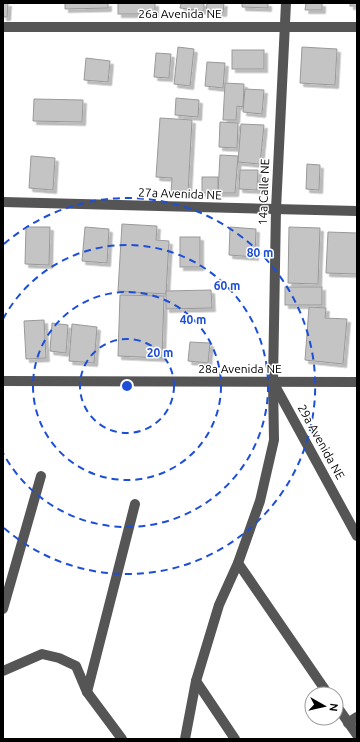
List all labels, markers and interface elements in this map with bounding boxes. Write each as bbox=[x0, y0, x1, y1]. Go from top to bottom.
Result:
street label: 26a Avenida NE bbox=[138, 7, 222, 20]
street label: 14a Calle NE bbox=[256, 158, 271, 226]
street label: 27a Avenida NE bbox=[138, 186, 222, 201]
text: 80 m bbox=[247, 246, 273, 259]
text: 60 m bbox=[214, 279, 240, 292]
text: 40 m bbox=[180, 313, 206, 326]
text: 20 m bbox=[147, 346, 173, 359]
street label: 28a Avenida NE bbox=[198, 362, 282, 375]
centre of rings bbox=[120, 379, 134, 393]
street label: 29a Avenida NE bbox=[295, 402, 348, 482]
north arrow bbox=[304, 686, 344, 726]
text: N bbox=[327, 702, 340, 712]

